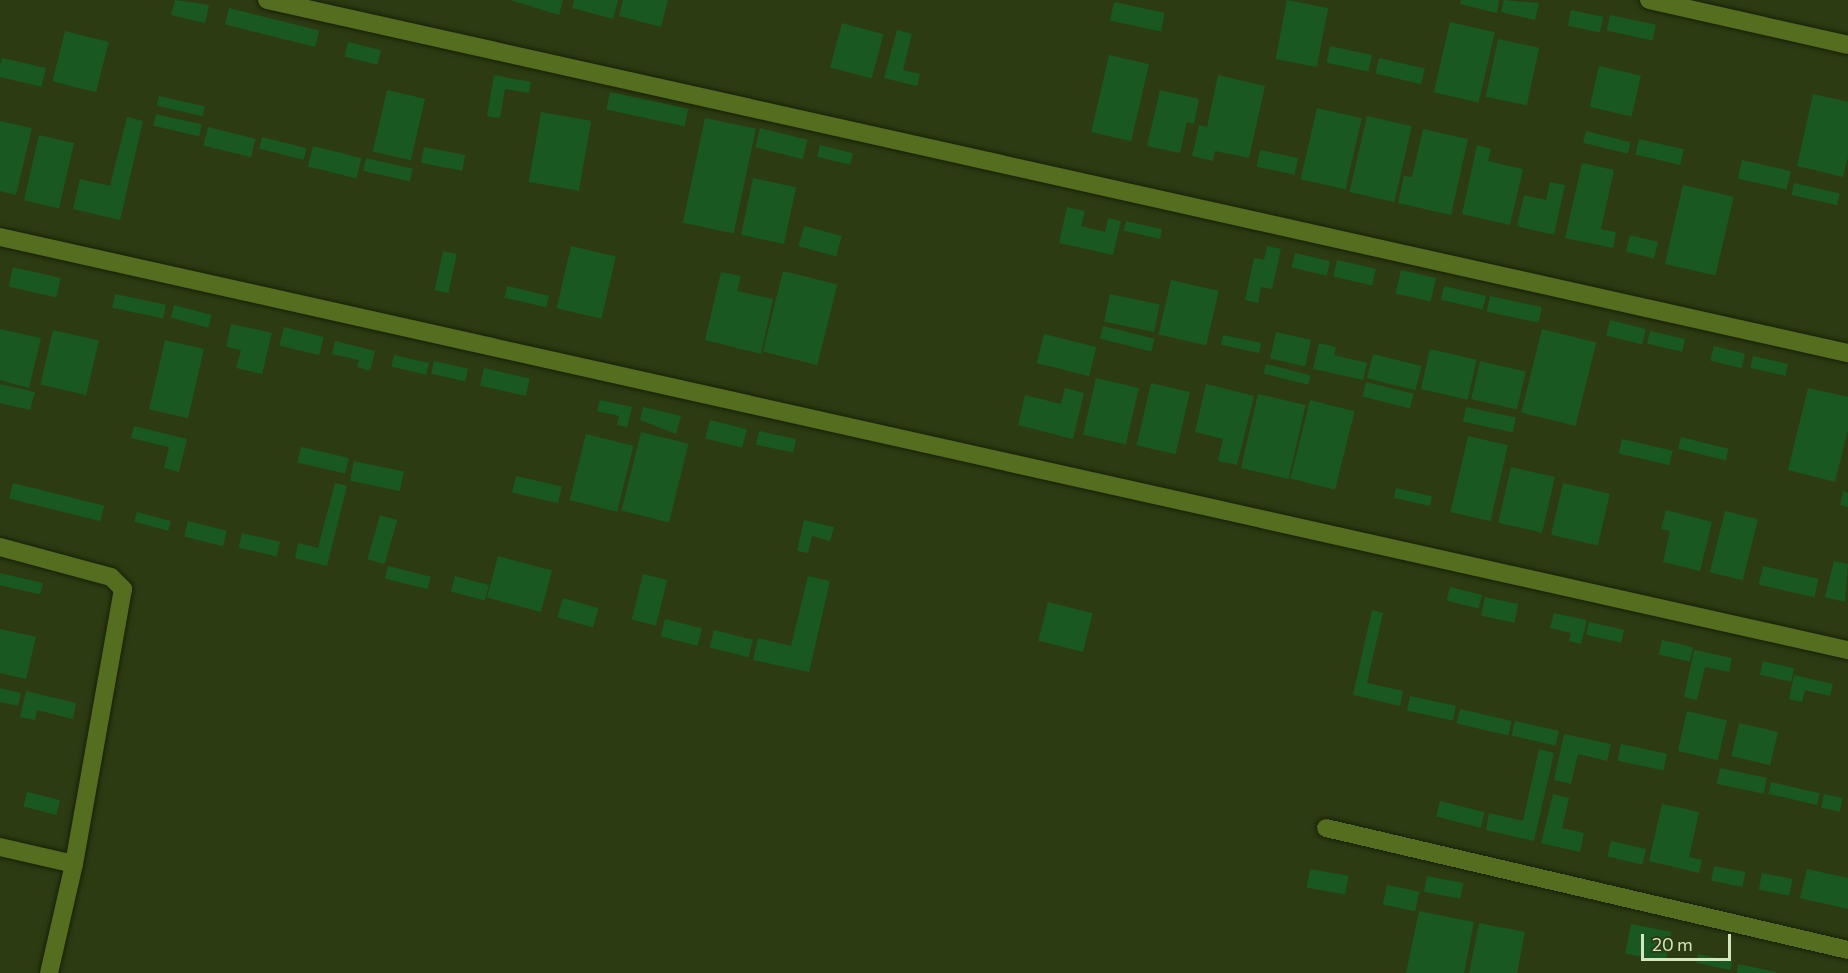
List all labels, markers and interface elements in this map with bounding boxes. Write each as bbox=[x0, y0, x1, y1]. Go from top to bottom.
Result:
scale bar bbox=[1644, 922, 1734, 960]
text: 20 m bbox=[1652, 933, 1693, 955]

